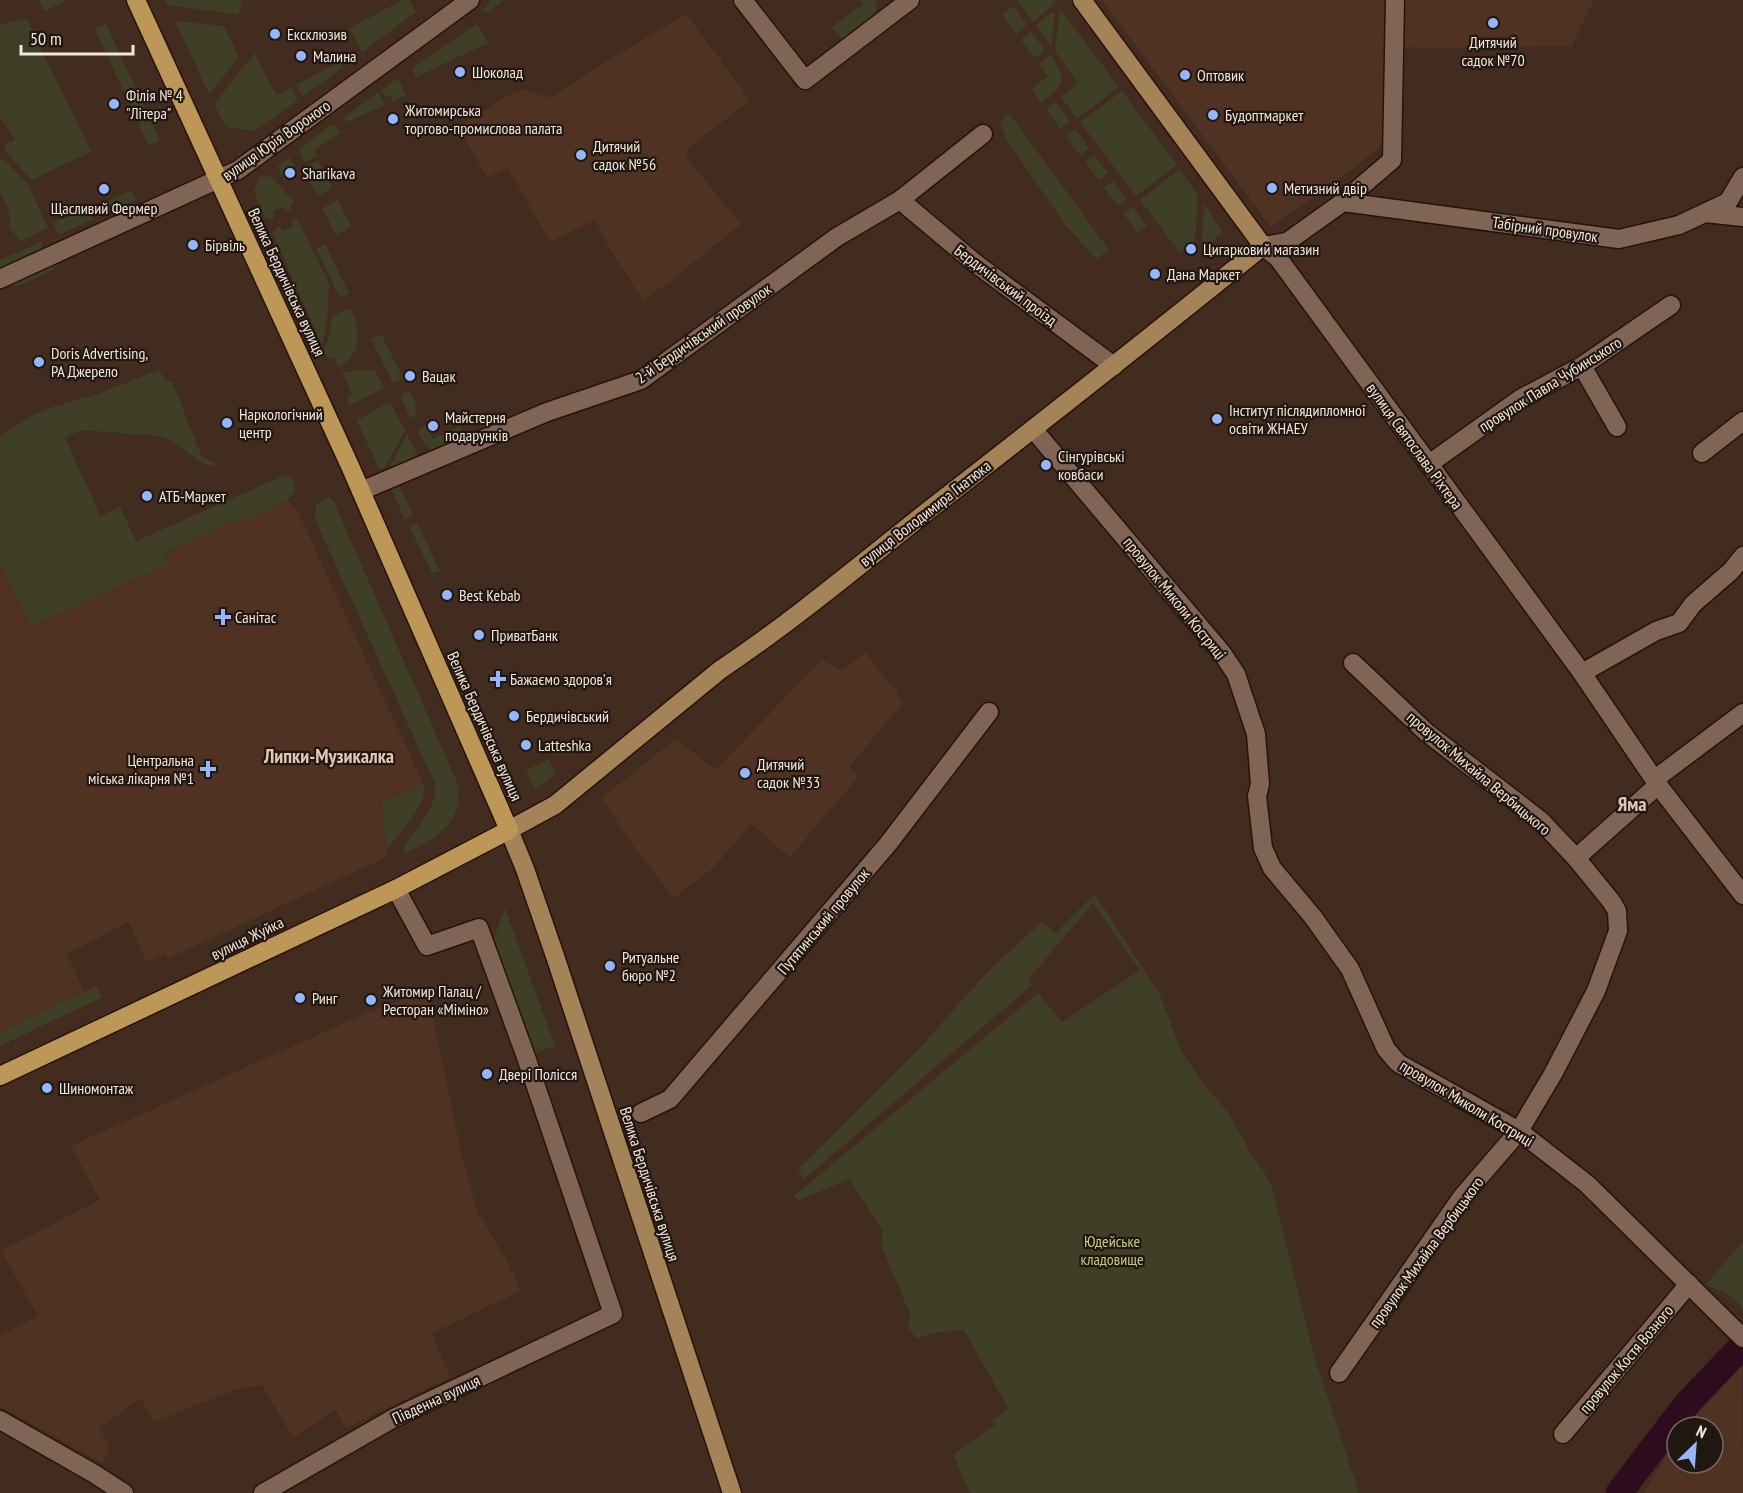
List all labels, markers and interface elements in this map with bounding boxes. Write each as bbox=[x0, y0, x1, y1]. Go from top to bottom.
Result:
marker: Дитячий садок №70 bbox=[1486, 16, 1500, 30]
scale bar bbox=[21, 18, 134, 56]
place label: Ексклюзив bbox=[287, 24, 347, 44]
text: 50 m bbox=[30, 27, 62, 50]
marker: Ексклюзив bbox=[268, 27, 282, 41]
place label: Дитячий садок №70 bbox=[1461, 32, 1525, 70]
place label: Малина bbox=[313, 46, 356, 66]
marker: Малина bbox=[294, 49, 308, 63]
place label: Шоколад bbox=[472, 62, 523, 82]
marker: Шоколад bbox=[453, 65, 467, 79]
place label: Оптовик bbox=[1197, 65, 1245, 85]
marker: Оптовик bbox=[1178, 68, 1192, 82]
place label: Філія № 4 "Літера" bbox=[126, 85, 183, 123]
street label: вулиця Юрія Вороного bbox=[218, 95, 334, 185]
marker: Філія № 4 "Літера" bbox=[107, 97, 121, 111]
place label: Житомирська торгово-промислова палата bbox=[404, 100, 562, 138]
place label: Будоптмаркет bbox=[1225, 105, 1304, 125]
marker: Будоптмаркет bbox=[1206, 108, 1220, 122]
marker: Житомирська торгово-промислова палата bbox=[386, 112, 400, 126]
place label: Дитячий садок №56 bbox=[593, 136, 656, 174]
marker: Дитячий садок №56 bbox=[574, 148, 588, 162]
place label: Sharikava bbox=[302, 163, 355, 183]
marker: Sharikava bbox=[283, 166, 297, 180]
place label: Метизний двір bbox=[1284, 178, 1367, 198]
marker: Метизний двір bbox=[1265, 181, 1279, 195]
marker: Щасливий Фермер bbox=[97, 182, 111, 196]
place label: Щасливий Фермер bbox=[51, 198, 157, 218]
street label: Велика Бердичівська вулиця bbox=[244, 205, 330, 359]
street label: Табірний провулок bbox=[1491, 212, 1600, 246]
place label: Бірвіль bbox=[205, 235, 245, 255]
marker: Бірвіль bbox=[186, 238, 200, 252]
place label: Цигарковий магазин bbox=[1203, 239, 1319, 259]
street label: Бердичівський проїзд bbox=[951, 240, 1061, 330]
marker: Цигарковий магазин bbox=[1184, 242, 1198, 256]
place label: Дана Маркет bbox=[1167, 264, 1241, 284]
marker: Дана Маркет bbox=[1148, 267, 1162, 281]
street label: 2-й Бердичівський провулок bbox=[631, 278, 775, 387]
street label: провулок Павла Чубинського bbox=[1475, 332, 1625, 436]
place label: Doris Advertising, РА Джерело bbox=[51, 343, 148, 381]
marker: Doris Advertising, РА Джерело bbox=[32, 355, 46, 369]
place label: Вацак bbox=[422, 366, 456, 386]
marker: Вацак bbox=[403, 369, 417, 383]
street label: вулиця Святослава Ріхтера bbox=[1362, 379, 1468, 513]
place label: Інститут післядипломної освіти ЖНАЕУ bbox=[1229, 400, 1366, 438]
place label: Наркологічний центр bbox=[239, 404, 323, 442]
place label: Майстерня подарунків bbox=[445, 407, 508, 445]
marker: Інститут післядипломної освіти ЖНАЕУ bbox=[1210, 412, 1224, 426]
marker: Наркологічний центр bbox=[220, 416, 234, 430]
marker: Майстерня подарунків bbox=[426, 419, 440, 433]
place label: Сінгурівські ковбаси bbox=[1058, 446, 1125, 484]
street label: вулиця Володимира Гнатюка bbox=[855, 456, 995, 570]
marker: Сінгурівські ковбаси bbox=[1039, 458, 1053, 472]
place label: АТБ-Маркет bbox=[159, 486, 227, 506]
marker: АТБ-Маркет bbox=[140, 489, 154, 503]
street label: провулок Миколи Костриці bbox=[1119, 533, 1231, 663]
place label: Best Kebab bbox=[459, 585, 521, 605]
marker: Best Kebab bbox=[440, 588, 454, 602]
place label: Санітас bbox=[235, 607, 277, 627]
marker: Санітас bbox=[216, 610, 230, 624]
place label: ПриватБанк bbox=[491, 625, 559, 645]
marker: ПриватБанк bbox=[472, 628, 486, 642]
street label: Велика Бердичівська вулиця bbox=[443, 648, 527, 804]
place label: Бажаємо здоровʼя bbox=[510, 669, 612, 689]
marker: Бажаємо здоровʼя bbox=[491, 672, 505, 686]
place label: Бердичівський bbox=[526, 706, 609, 726]
street label: провулок Михайла Вербицького bbox=[1403, 707, 1555, 839]
marker: Бердичівський bbox=[507, 709, 521, 723]
place label: Latteshka bbox=[538, 735, 591, 755]
marker: Latteshka bbox=[519, 738, 533, 752]
district label: Липки-Музикалка bbox=[263, 743, 394, 769]
place label: Центральна міська лікарня №1 bbox=[88, 750, 194, 788]
place label: Дитячий садок №33 bbox=[757, 754, 820, 792]
marker: Центральна міська лікарня №1 bbox=[199, 760, 217, 778]
marker: Дитячий садок №33 bbox=[738, 766, 752, 780]
district label: Яма bbox=[1617, 791, 1647, 817]
street label: Путятинський провулок bbox=[773, 863, 874, 978]
street label: вулиця Жуйка bbox=[207, 912, 287, 964]
place label: Ритуальне бюро №2 bbox=[622, 947, 679, 985]
marker: Ритуальне бюро №2 bbox=[603, 959, 617, 973]
place label: Житомир Палац / Ресторан «Міміно» bbox=[382, 981, 489, 1019]
place label: Ринг bbox=[312, 988, 338, 1008]
marker: Ринг bbox=[293, 991, 307, 1005]
marker: Житомир Палац / Ресторан «Міміно» bbox=[364, 993, 378, 1007]
street label: провулок Миколи Костриці bbox=[1397, 1055, 1537, 1151]
place label: Двері Полісся bbox=[499, 1064, 577, 1084]
marker: Двері Полісся bbox=[480, 1067, 494, 1081]
place label: Шиномонтаж bbox=[59, 1078, 134, 1098]
marker: Шиномонтаж bbox=[40, 1081, 54, 1095]
street label: Велика Бердичівська вулиця bbox=[616, 1104, 684, 1264]
street label: провулок Михайла Вербицького bbox=[1364, 1172, 1488, 1332]
park label: Юдейське кладовище bbox=[1080, 1231, 1144, 1269]
street label: провулок Костя Возного bbox=[1575, 1301, 1677, 1417]
street label: Південна вулиця bbox=[389, 1370, 483, 1428]
north arrow bbox=[1665, 1415, 1725, 1475]
text: N bbox=[1693, 1421, 1709, 1442]

